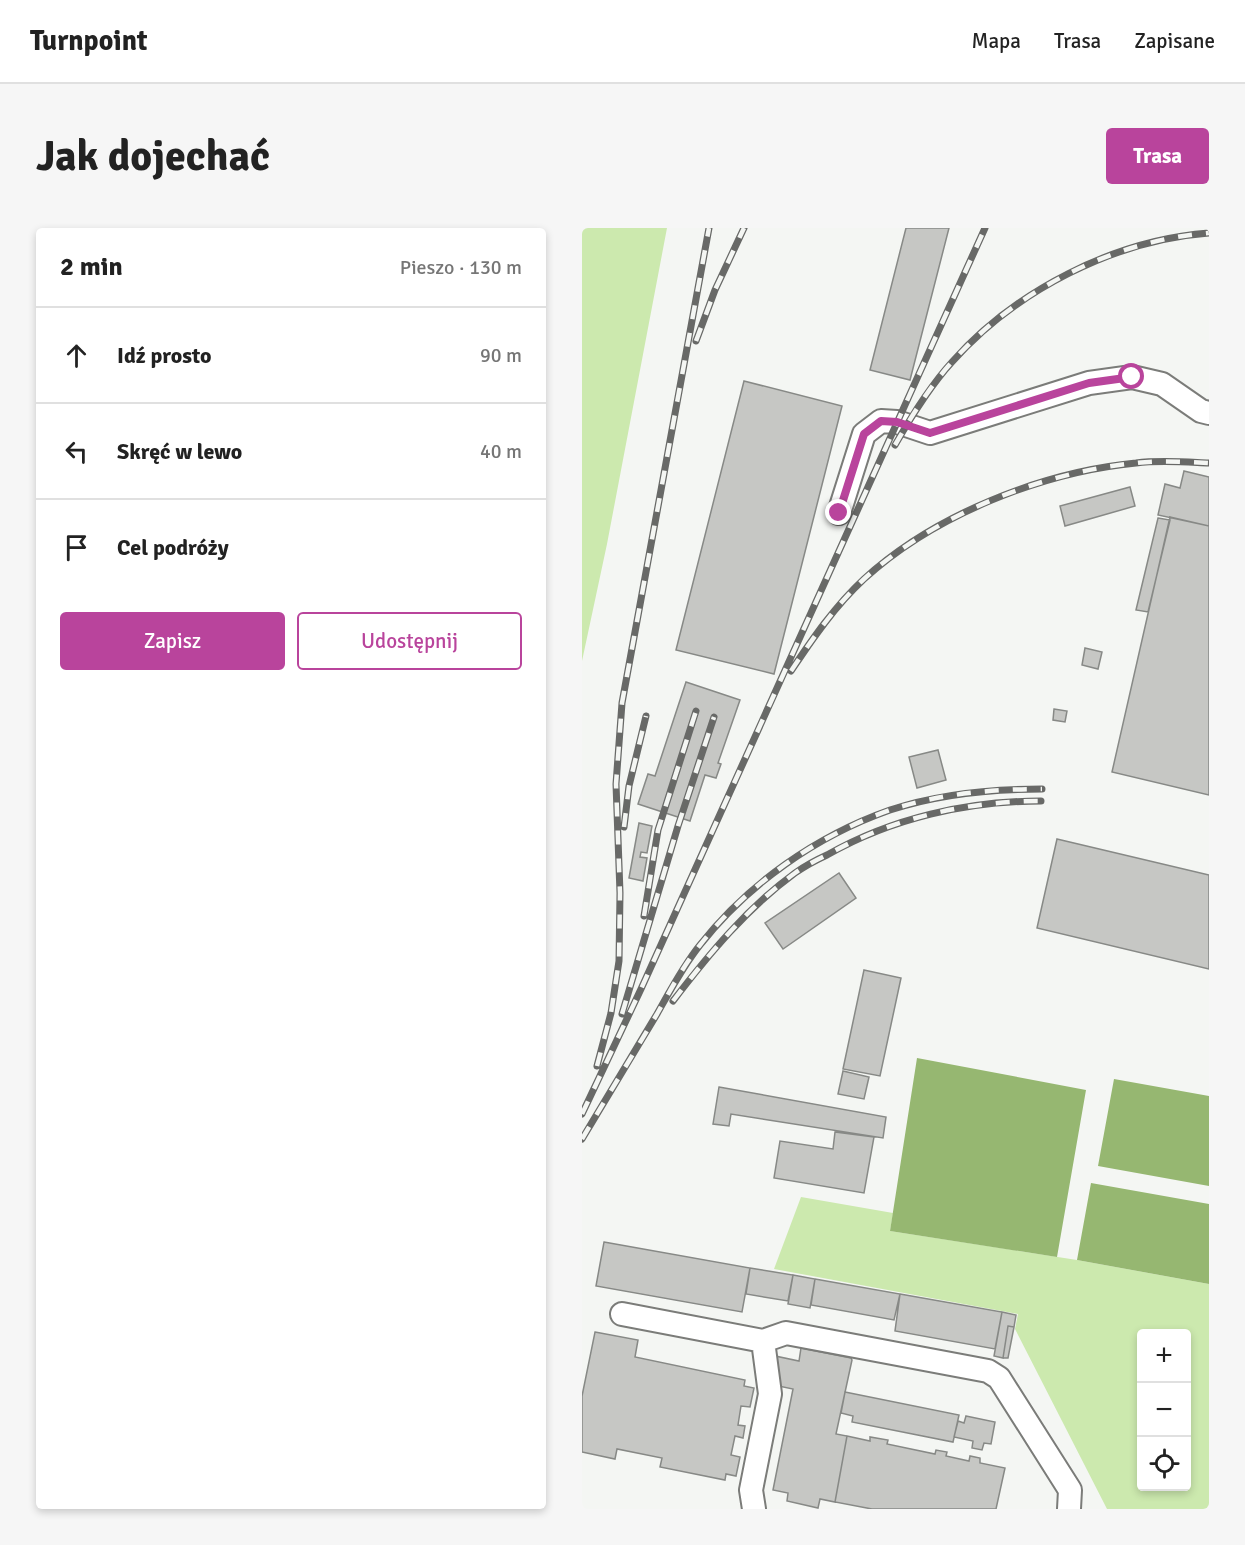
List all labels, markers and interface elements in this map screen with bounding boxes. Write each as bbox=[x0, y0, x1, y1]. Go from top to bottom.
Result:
text: Turnpoint bbox=[30, 24, 147, 58]
text: Mapa bbox=[971, 28, 1021, 54]
text: Trasa bbox=[1054, 28, 1101, 54]
text: Zapisane bbox=[1134, 28, 1215, 54]
button: Trasa bbox=[1106, 128, 1209, 184]
text: Jak dojechać bbox=[36, 131, 270, 182]
text: 2 min bbox=[60, 251, 123, 283]
text: Pieszo · 130 m bbox=[400, 255, 522, 280]
icon: ahead bbox=[60, 339, 93, 372]
text: Idź prosto bbox=[117, 342, 212, 369]
text: 90 m bbox=[480, 343, 522, 368]
route start bbox=[1118, 363, 1144, 389]
icon: left bbox=[60, 435, 93, 468]
text: Skręć w lewo bbox=[117, 438, 242, 465]
text: 40 m bbox=[480, 439, 522, 464]
route end bbox=[825, 499, 851, 525]
icon: arrive bbox=[60, 531, 93, 564]
text: Cel podróży bbox=[117, 534, 229, 561]
button: Zapisz bbox=[60, 612, 285, 670]
button: Udostępnij bbox=[297, 612, 522, 670]
map controls bbox=[1137, 1329, 1191, 1491]
button: + bbox=[1137, 1329, 1191, 1383]
button: − bbox=[1137, 1383, 1191, 1437]
button: locate bbox=[1137, 1437, 1191, 1491]

